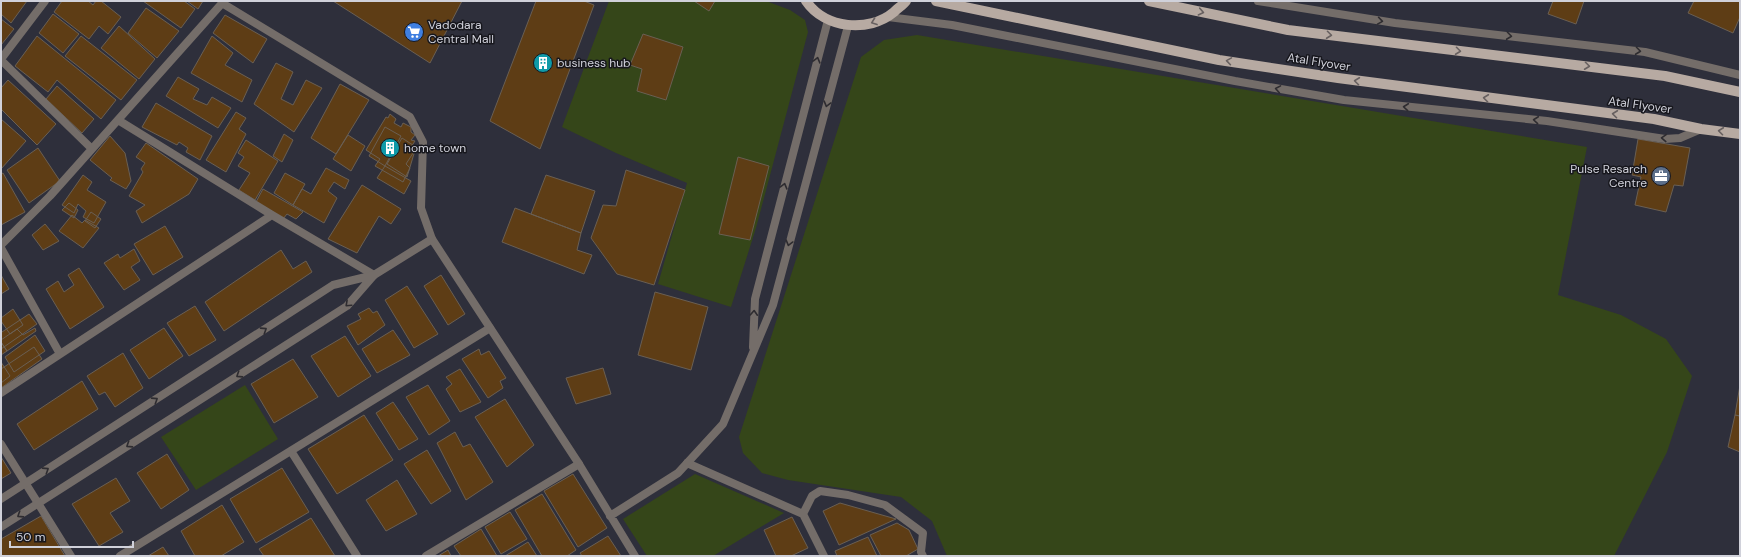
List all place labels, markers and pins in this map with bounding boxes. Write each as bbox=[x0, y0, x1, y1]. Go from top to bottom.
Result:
place label: Vadodara Central Mall bbox=[428, 17, 494, 47]
supermarket icon: Vadodara Central Mall bbox=[403, 21, 425, 43]
building icon: business hub bbox=[532, 52, 554, 74]
place label: business hub bbox=[557, 55, 631, 71]
building icon: home town bbox=[379, 137, 401, 159]
place label: home town bbox=[404, 140, 466, 156]
place label: Pulse Resarch Centre bbox=[1570, 161, 1647, 191]
office icon: Pulse Resarch Centre bbox=[1650, 165, 1672, 187]

